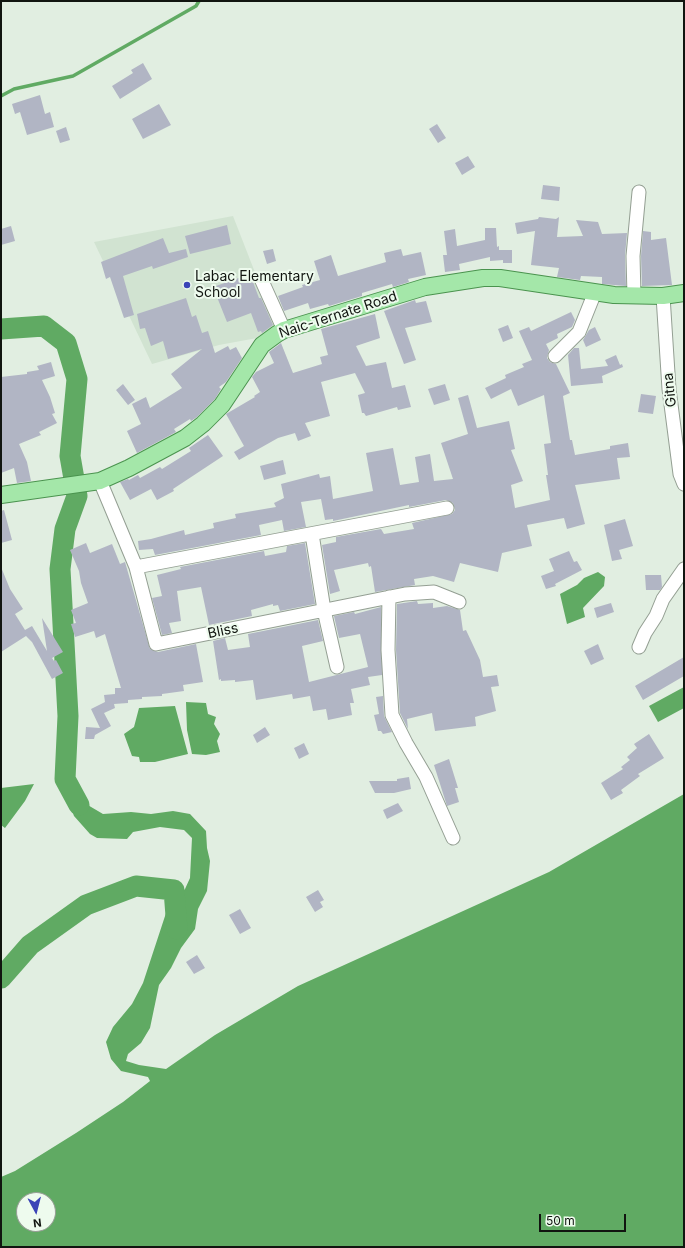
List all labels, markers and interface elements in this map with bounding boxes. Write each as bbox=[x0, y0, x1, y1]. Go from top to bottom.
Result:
place label: Labac Elementary School bbox=[195, 269, 314, 302]
marker: Labac Elementary School bbox=[182, 280, 192, 290]
street label: Naic-Ternate Road bbox=[277, 288, 399, 342]
street label: Gitna bbox=[660, 372, 680, 408]
street label: Bliss bbox=[206, 620, 240, 642]
north arrow bbox=[16, 1192, 56, 1232]
scale bar bbox=[541, 1206, 628, 1232]
text: 50 m bbox=[546, 1213, 575, 1228]
text: N bbox=[32, 1215, 42, 1230]

